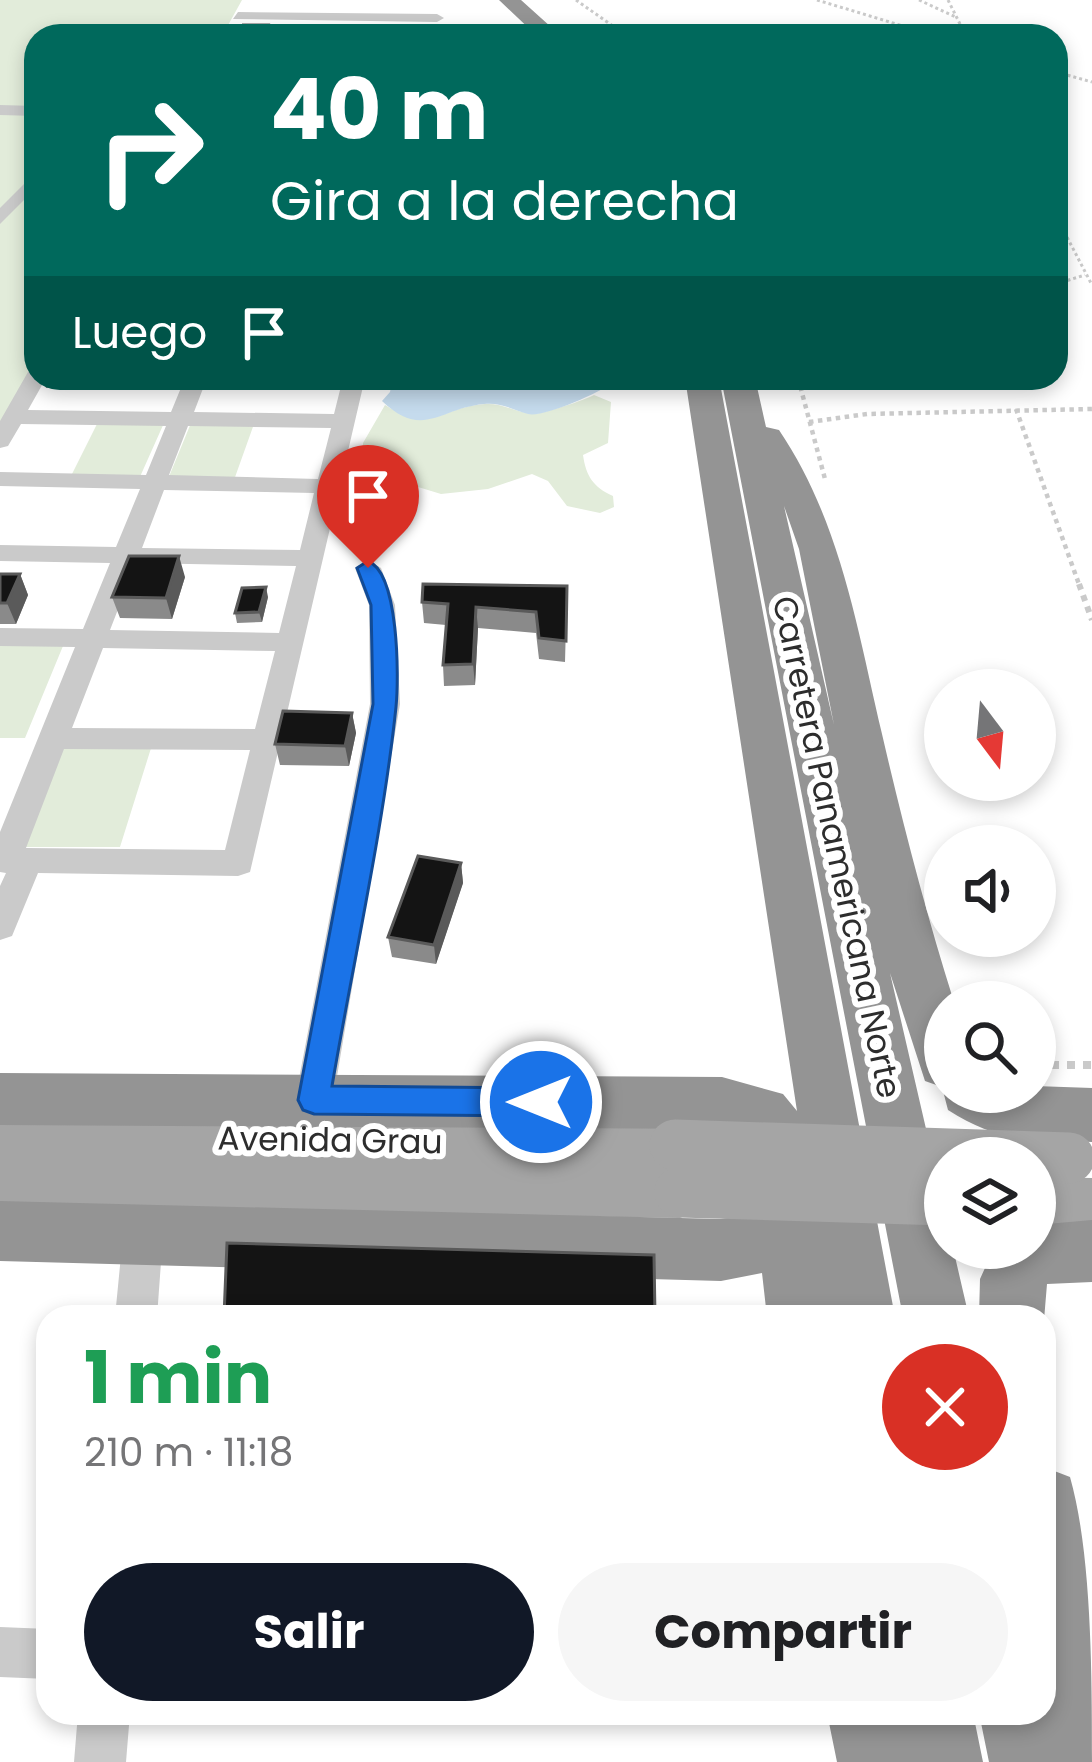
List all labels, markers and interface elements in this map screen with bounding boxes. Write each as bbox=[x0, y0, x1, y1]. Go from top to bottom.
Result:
text: 40 m bbox=[270, 51, 488, 168]
icon: right bbox=[72, 72, 228, 228]
text: Gira a la derecha bbox=[270, 163, 739, 239]
icon: arrive bbox=[231, 300, 297, 366]
text: Luego bbox=[72, 301, 207, 364]
pin bbox=[317, 445, 419, 568]
icon: arrive bbox=[335, 463, 401, 529]
street label: Carretera Panamericana Norte bbox=[761, 592, 913, 1102]
north arrow bbox=[924, 669, 1056, 801]
map controls bbox=[924, 669, 1056, 1269]
button: sound bbox=[924, 825, 1056, 957]
button: search bbox=[924, 981, 1056, 1113]
position arrow bbox=[478, 1039, 604, 1165]
street label: Avenida Grau bbox=[217, 1115, 443, 1165]
button: layers bbox=[924, 1137, 1056, 1269]
text: 1 min bbox=[84, 1327, 272, 1428]
button: close bbox=[882, 1344, 1008, 1470]
text: 210 m · 11:18 bbox=[84, 1425, 293, 1480]
button: Salir bbox=[84, 1563, 534, 1701]
button: Compartir bbox=[558, 1563, 1008, 1701]

